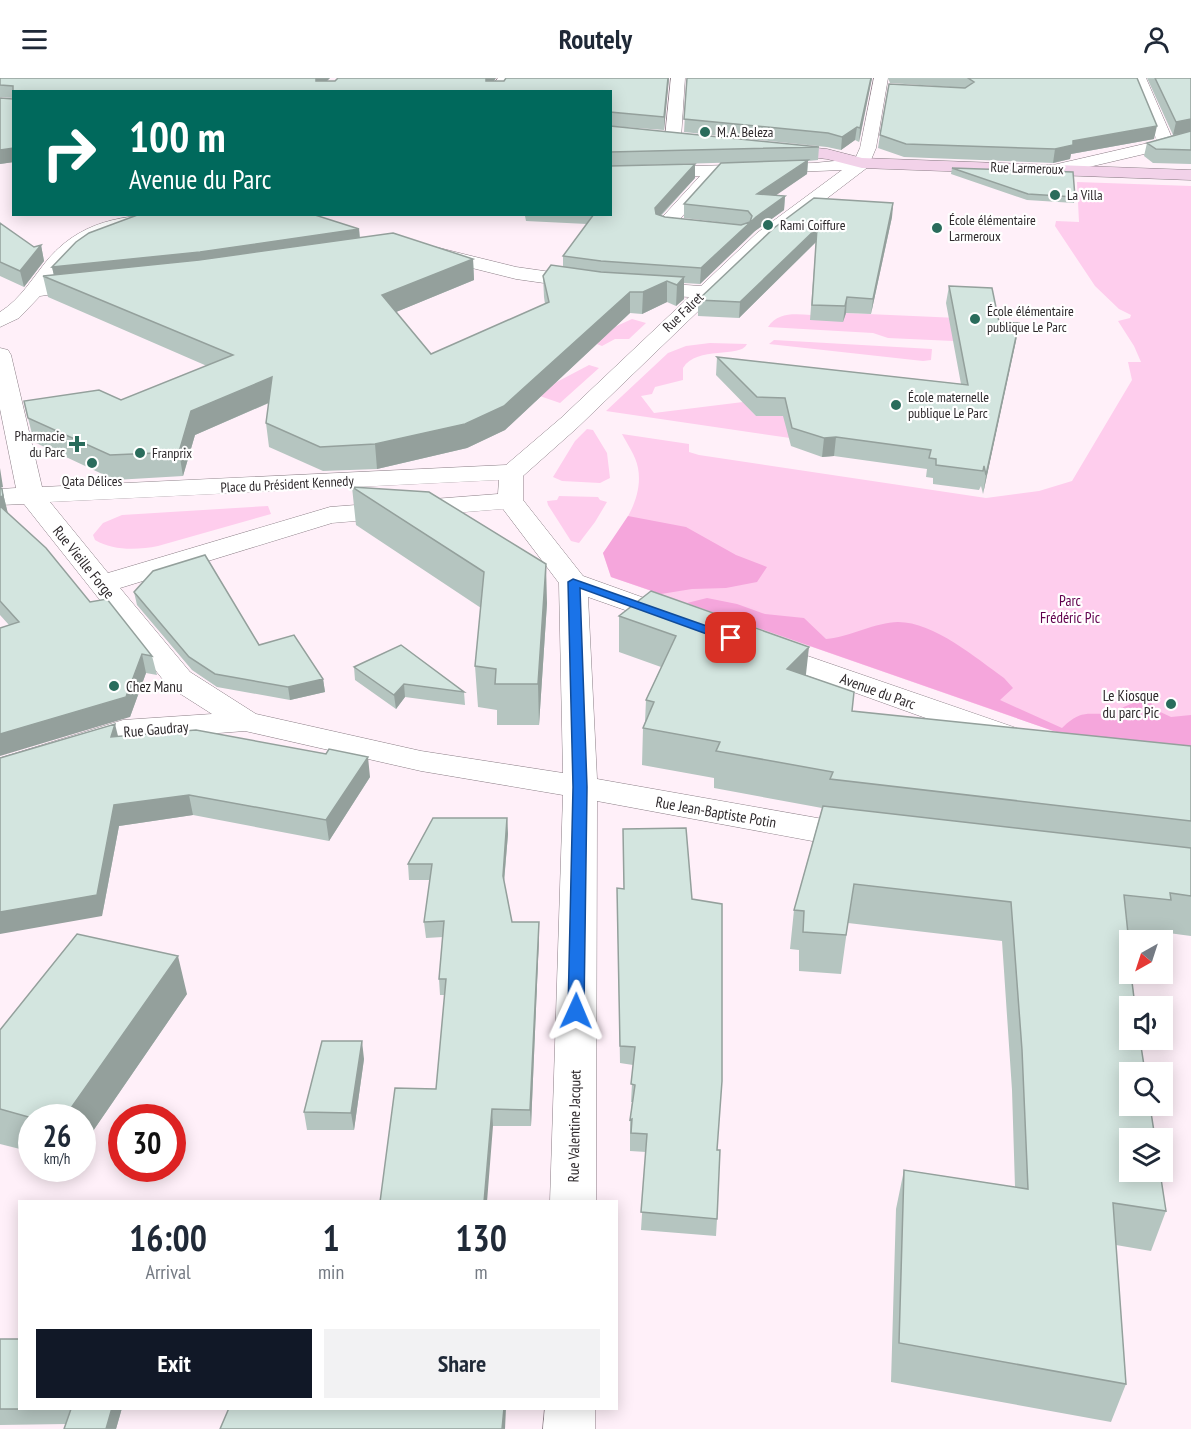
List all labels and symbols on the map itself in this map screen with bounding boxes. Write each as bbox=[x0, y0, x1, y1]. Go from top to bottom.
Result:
place label: M. A. Beleza bbox=[717, 123, 773, 141]
marker: M. A. Beleza bbox=[698, 125, 712, 139]
street label: Rue Larmeroux bbox=[990, 158, 1064, 178]
place label: La Villa bbox=[1067, 186, 1103, 204]
marker: La Villa bbox=[1048, 188, 1062, 202]
place label: École élémentaire Larmeroux bbox=[949, 211, 1036, 245]
place label: Rami Coiffure bbox=[780, 216, 846, 234]
marker: Rami Coiffure bbox=[761, 218, 775, 232]
marker: École élémentaire Larmeroux bbox=[930, 221, 944, 235]
street label: Rue Falret bbox=[659, 288, 707, 336]
place label: École élémentaire publique Le Parc bbox=[987, 302, 1074, 336]
marker: École élémentaire publique Le Parc bbox=[968, 312, 982, 326]
place label: École maternelle publique Le Parc bbox=[908, 388, 989, 422]
marker: École maternelle publique Le Parc bbox=[889, 398, 903, 412]
place label: Pharmacie du Parc bbox=[15, 427, 65, 461]
marker: Pharmacie du Parc bbox=[70, 437, 84, 451]
place label: Franprix bbox=[152, 444, 192, 462]
marker: Franprix bbox=[133, 446, 147, 460]
marker: Qata Délices bbox=[85, 456, 99, 470]
street label: Place du Président Kennedy bbox=[220, 471, 355, 496]
place label: Qata Délices bbox=[62, 472, 122, 490]
street label: Rue Vieille Forge bbox=[49, 522, 119, 602]
park label: Parc Frédéric Pic bbox=[1040, 591, 1101, 627]
pin bbox=[705, 612, 756, 663]
street label: Avenue du Parc bbox=[838, 669, 919, 714]
place label: Chez Manu bbox=[126, 677, 182, 696]
marker: Chez Manu bbox=[107, 679, 121, 693]
place label: Le Kiosque du parc Pic bbox=[1103, 686, 1160, 722]
marker: Le Kiosque du parc Pic bbox=[1164, 697, 1178, 711]
street label: Rue Gaudray bbox=[123, 717, 190, 741]
street label: Rue Jean-Baptiste Potin bbox=[654, 792, 778, 832]
north arrow bbox=[1119, 930, 1173, 984]
position arrow bbox=[544, 979, 608, 1043]
street label: Rue Valentine Jacquet bbox=[564, 1069, 584, 1183]
speed limit sign: 30 bbox=[108, 1104, 186, 1182]

